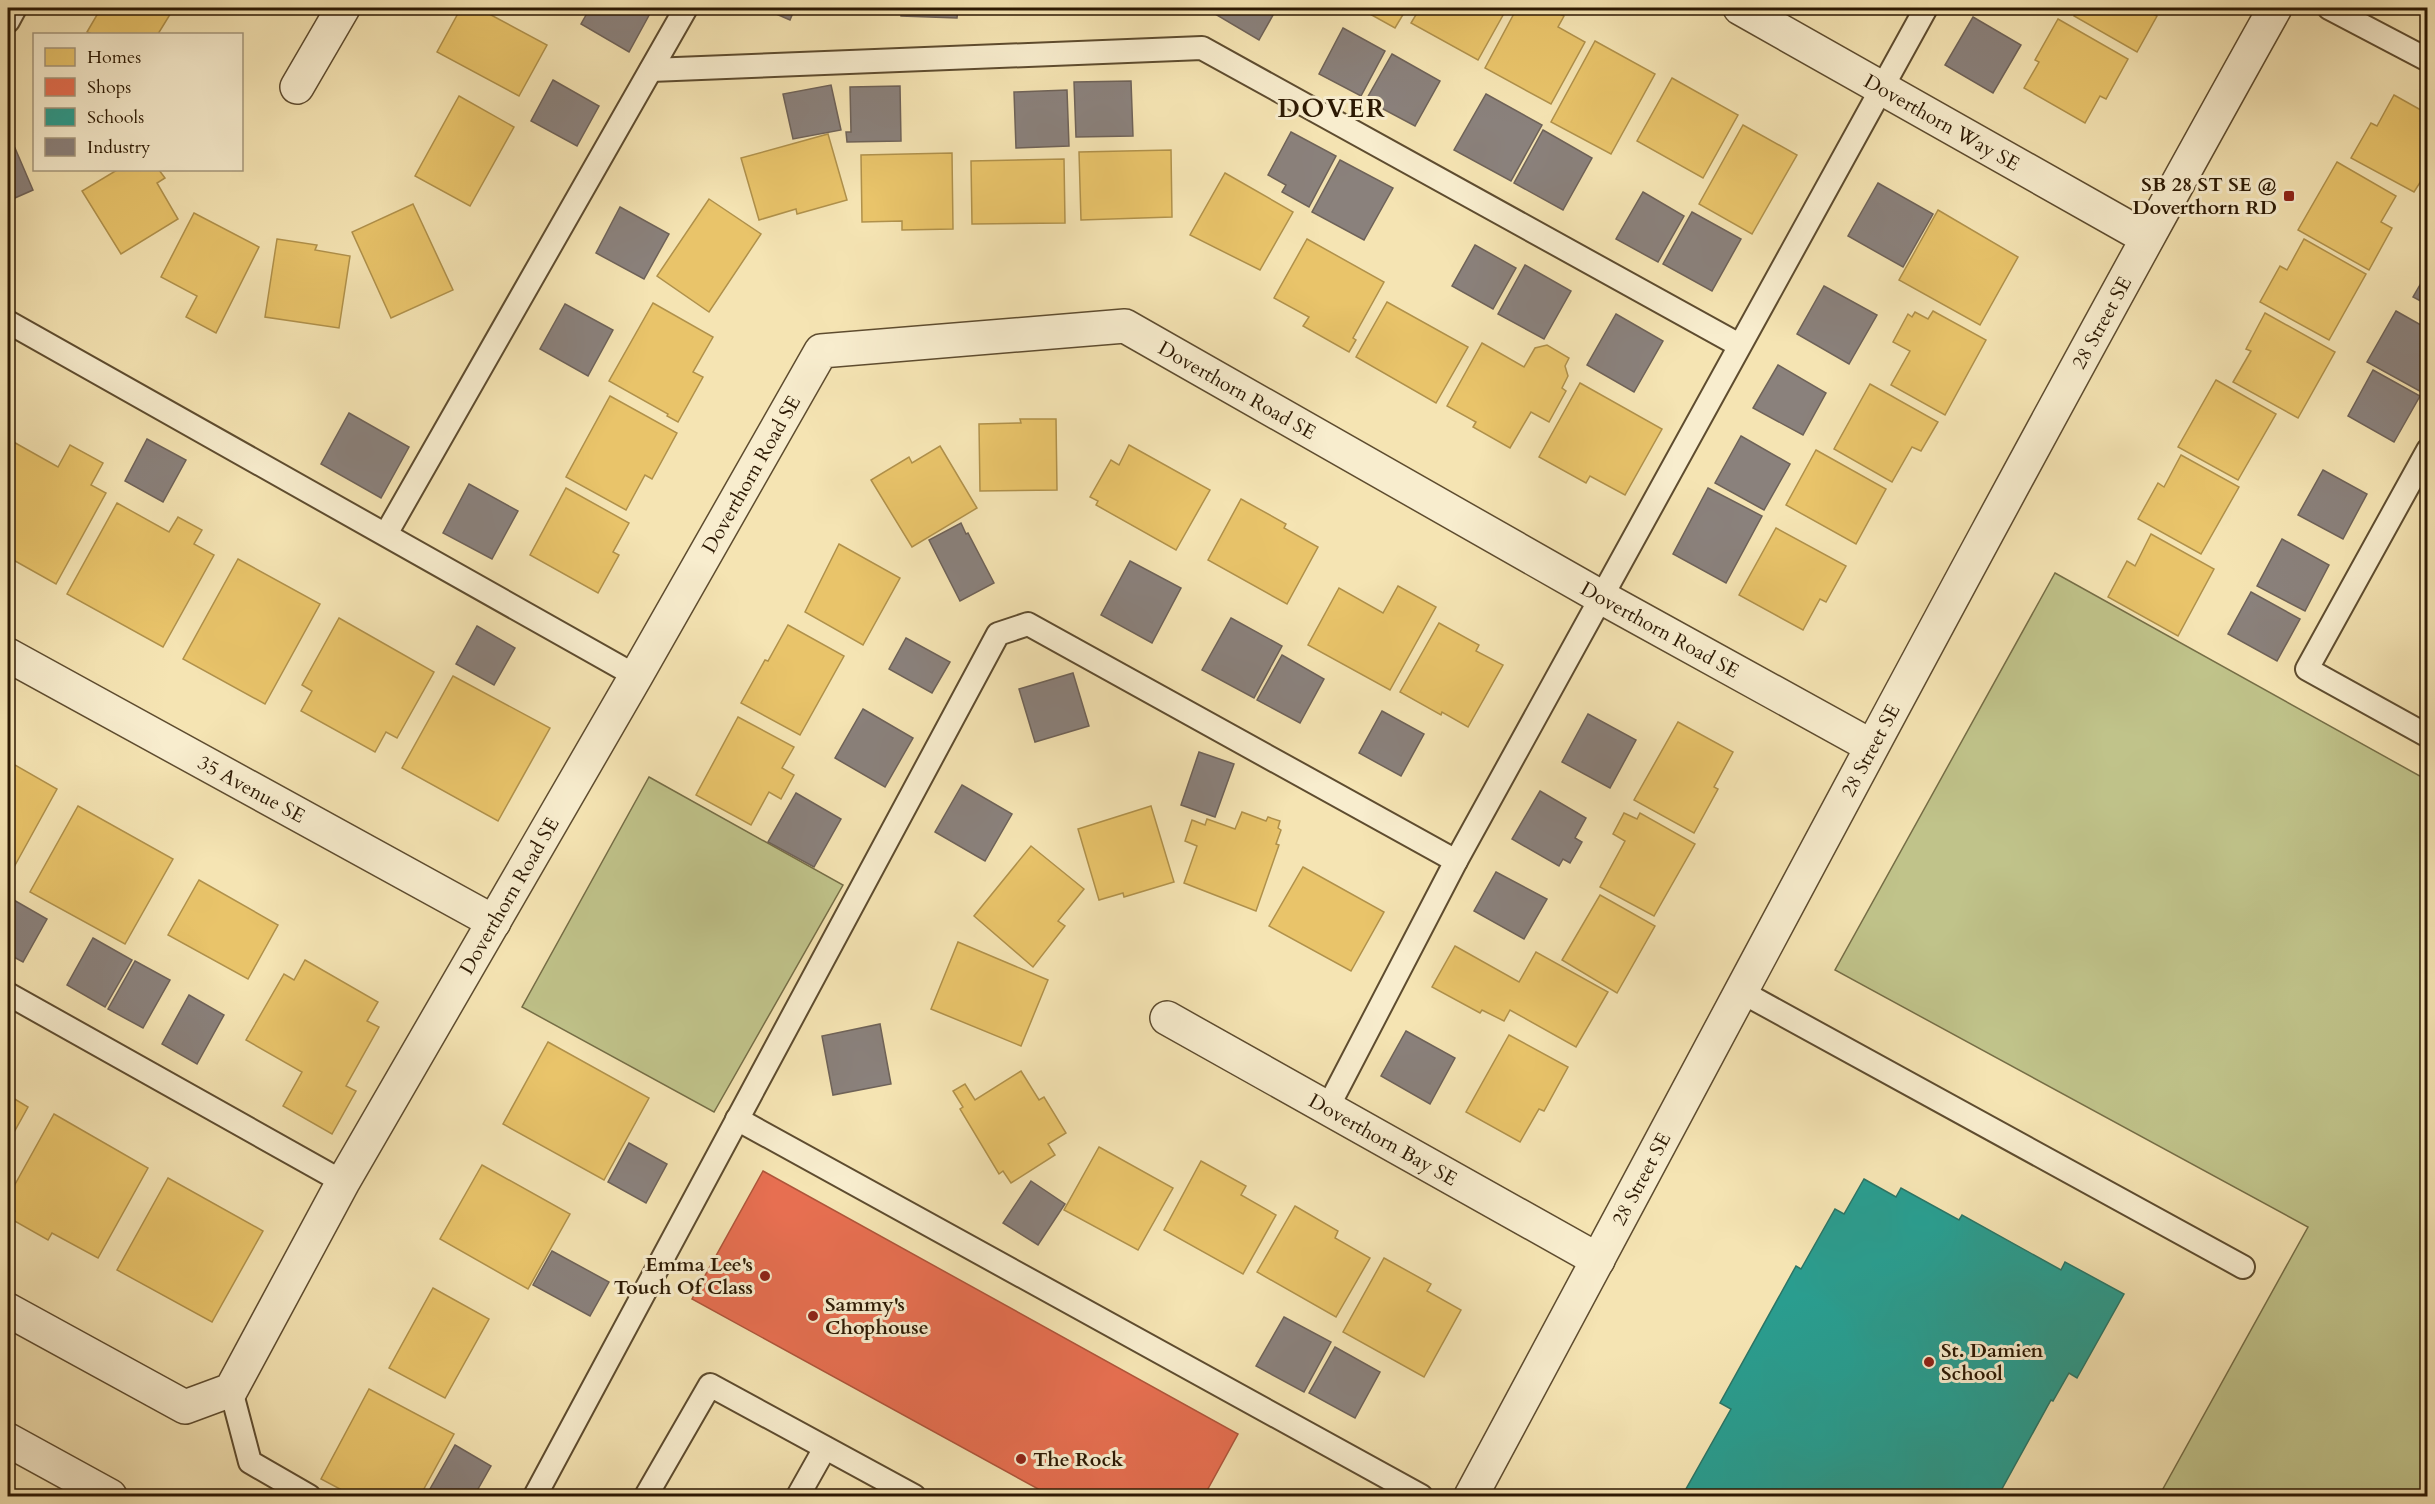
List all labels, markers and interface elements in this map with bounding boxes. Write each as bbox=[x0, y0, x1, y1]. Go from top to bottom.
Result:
legend bbox=[33, 33, 243, 171]
text: Homes bbox=[87, 45, 141, 70]
street label: Doverthorn Way SE bbox=[1859, 68, 2024, 177]
text: Shops bbox=[87, 75, 131, 100]
district label: DOVER bbox=[1278, 91, 1386, 126]
text: Schools bbox=[87, 105, 144, 130]
text: Industry bbox=[87, 135, 151, 160]
place label: SB 28 ST SE @ Doverthorn RD bbox=[2132, 171, 2277, 221]
marker: SB 28 ST SE @ Doverthorn RD bbox=[2282, 189, 2296, 203]
street label: 28 Street SE bbox=[2066, 272, 2138, 374]
street label: Doverthorn Road SE bbox=[1153, 335, 1321, 446]
street label: Doverthorn Road SE bbox=[696, 391, 807, 558]
street label: Doverthorn Road SE bbox=[1576, 575, 1744, 685]
street label: 28 Street SE bbox=[1835, 699, 1907, 802]
street label: 35 Avenue SE bbox=[193, 749, 310, 830]
street label: Doverthorn Road SE bbox=[453, 812, 565, 979]
street label: Doverthorn Bay SE bbox=[1304, 1087, 1462, 1192]
street label: 28 Street SE bbox=[1606, 1128, 1677, 1230]
place label: Emma Lee's Touch Of Class bbox=[614, 1251, 753, 1301]
marker: Emma Lee's Touch Of Class bbox=[758, 1269, 772, 1283]
place label: Sammy's Chophouse bbox=[825, 1291, 929, 1341]
marker: Sammy's Chophouse bbox=[806, 1309, 820, 1323]
place label: St. Damien School bbox=[1941, 1337, 2044, 1387]
marker: St. Damien School bbox=[1922, 1355, 1936, 1369]
place label: The Rock bbox=[1033, 1446, 1124, 1473]
marker: The Rock bbox=[1014, 1452, 1028, 1466]

